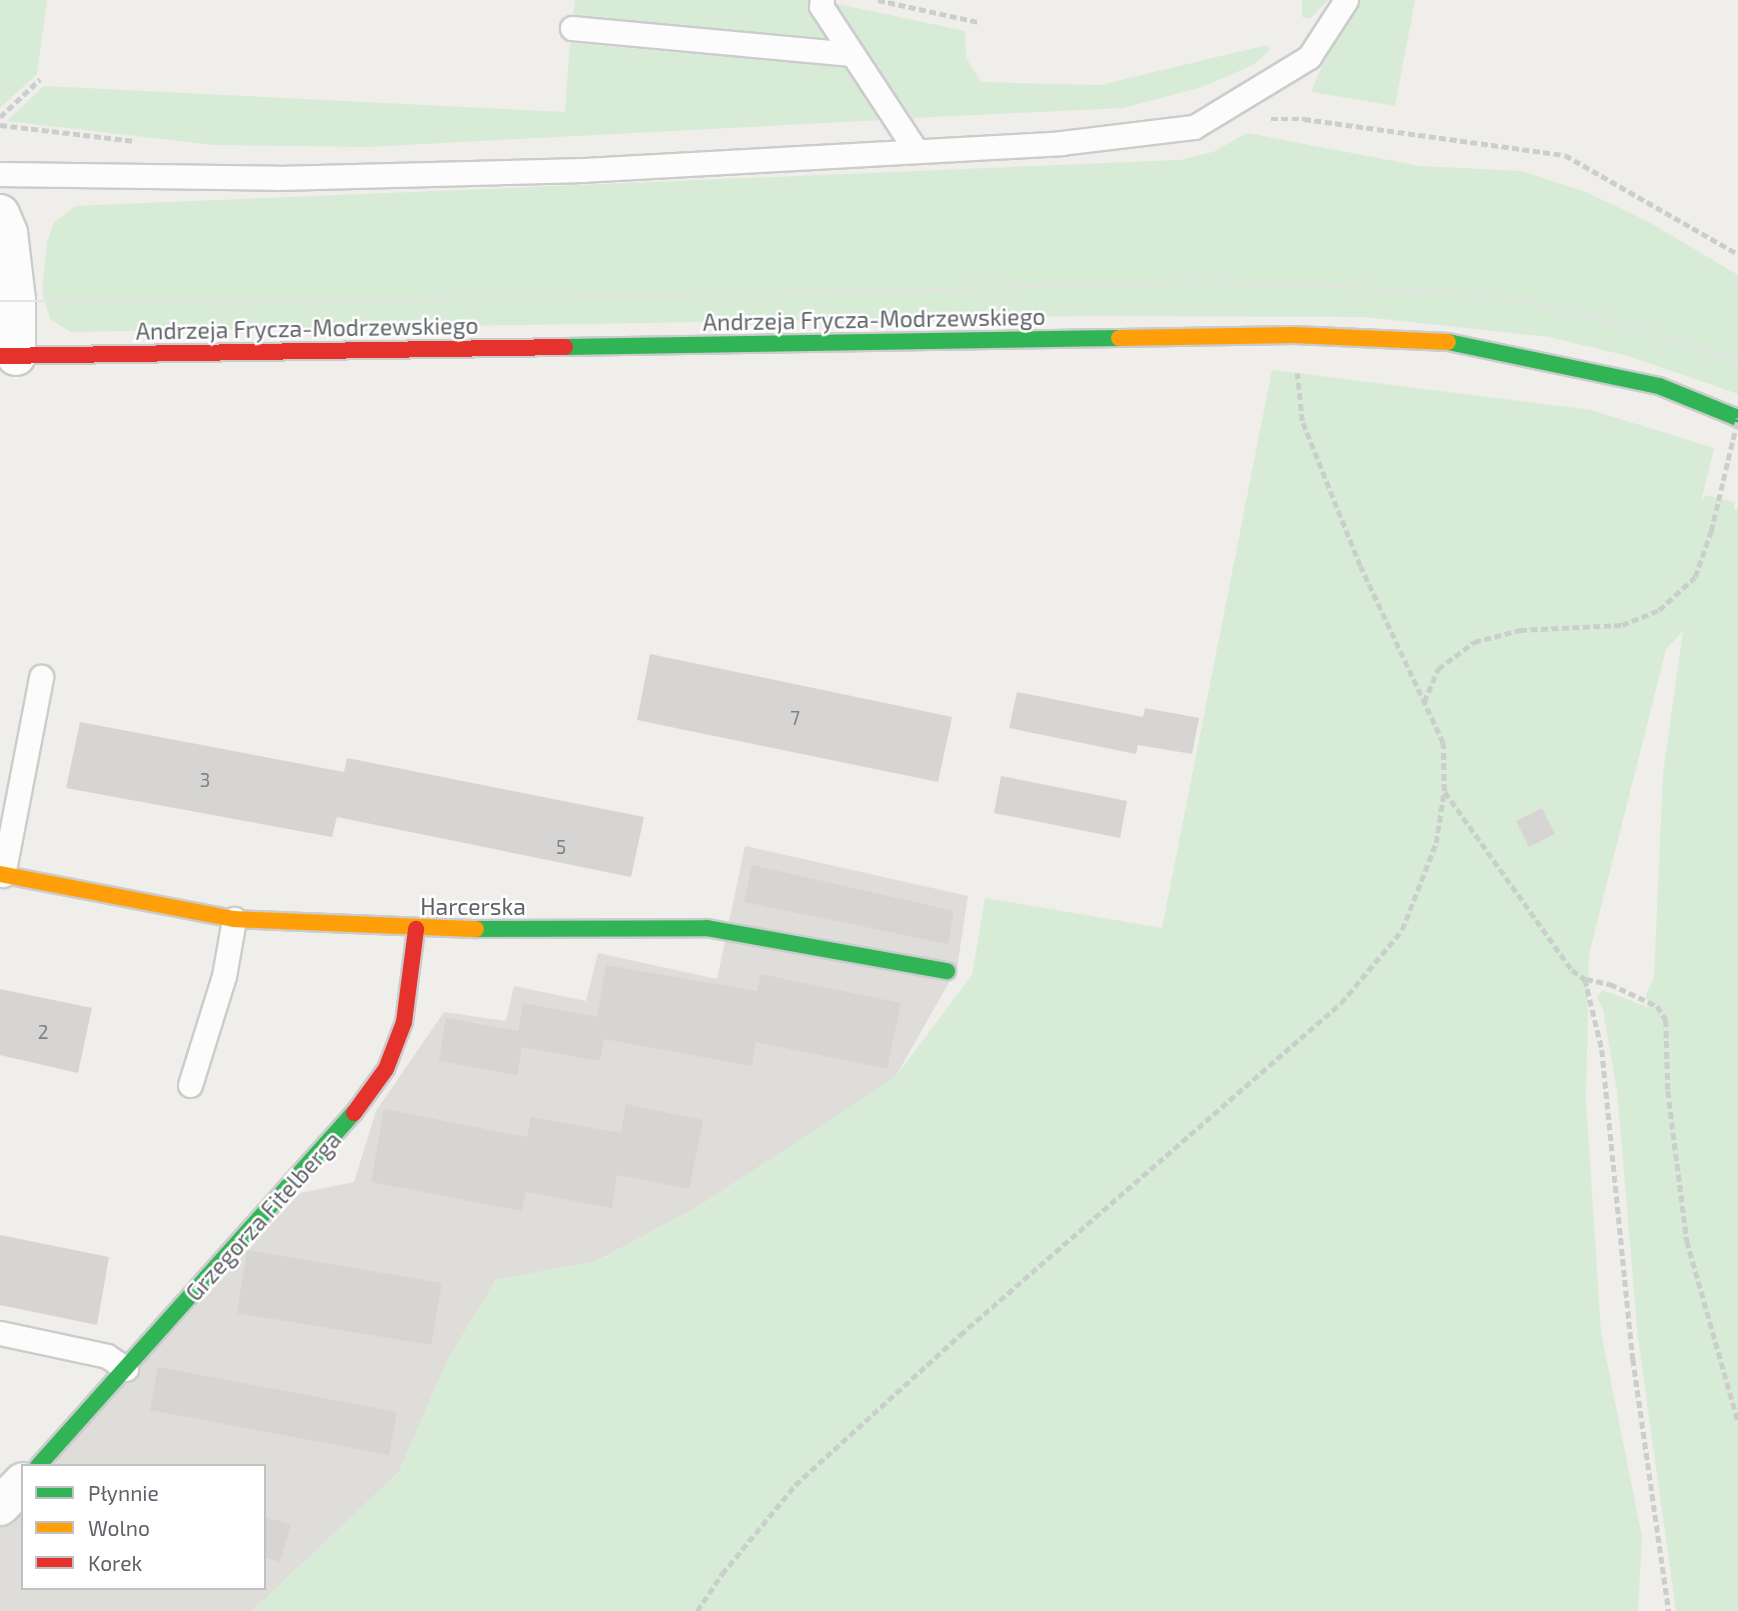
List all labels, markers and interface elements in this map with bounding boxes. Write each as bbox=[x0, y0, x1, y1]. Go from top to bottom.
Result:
street label: Andrzeja Frycza-Modrzewskiego bbox=[702, 302, 1046, 336]
street label: Andrzeja Frycza-Modrzewskiego bbox=[135, 311, 479, 345]
house number: 7 bbox=[790, 707, 800, 729]
house number: 3 bbox=[200, 769, 210, 791]
house number: 5 bbox=[556, 836, 566, 858]
street label: Harcerska bbox=[420, 892, 526, 920]
house number: 2 bbox=[38, 1021, 48, 1043]
street label: Grzegorza Fitelberga bbox=[180, 1126, 346, 1306]
legend bbox=[21, 1464, 266, 1590]
text: Płynnie bbox=[88, 1480, 159, 1505]
text: Wolno bbox=[88, 1515, 150, 1540]
text: Korek bbox=[88, 1550, 142, 1575]

